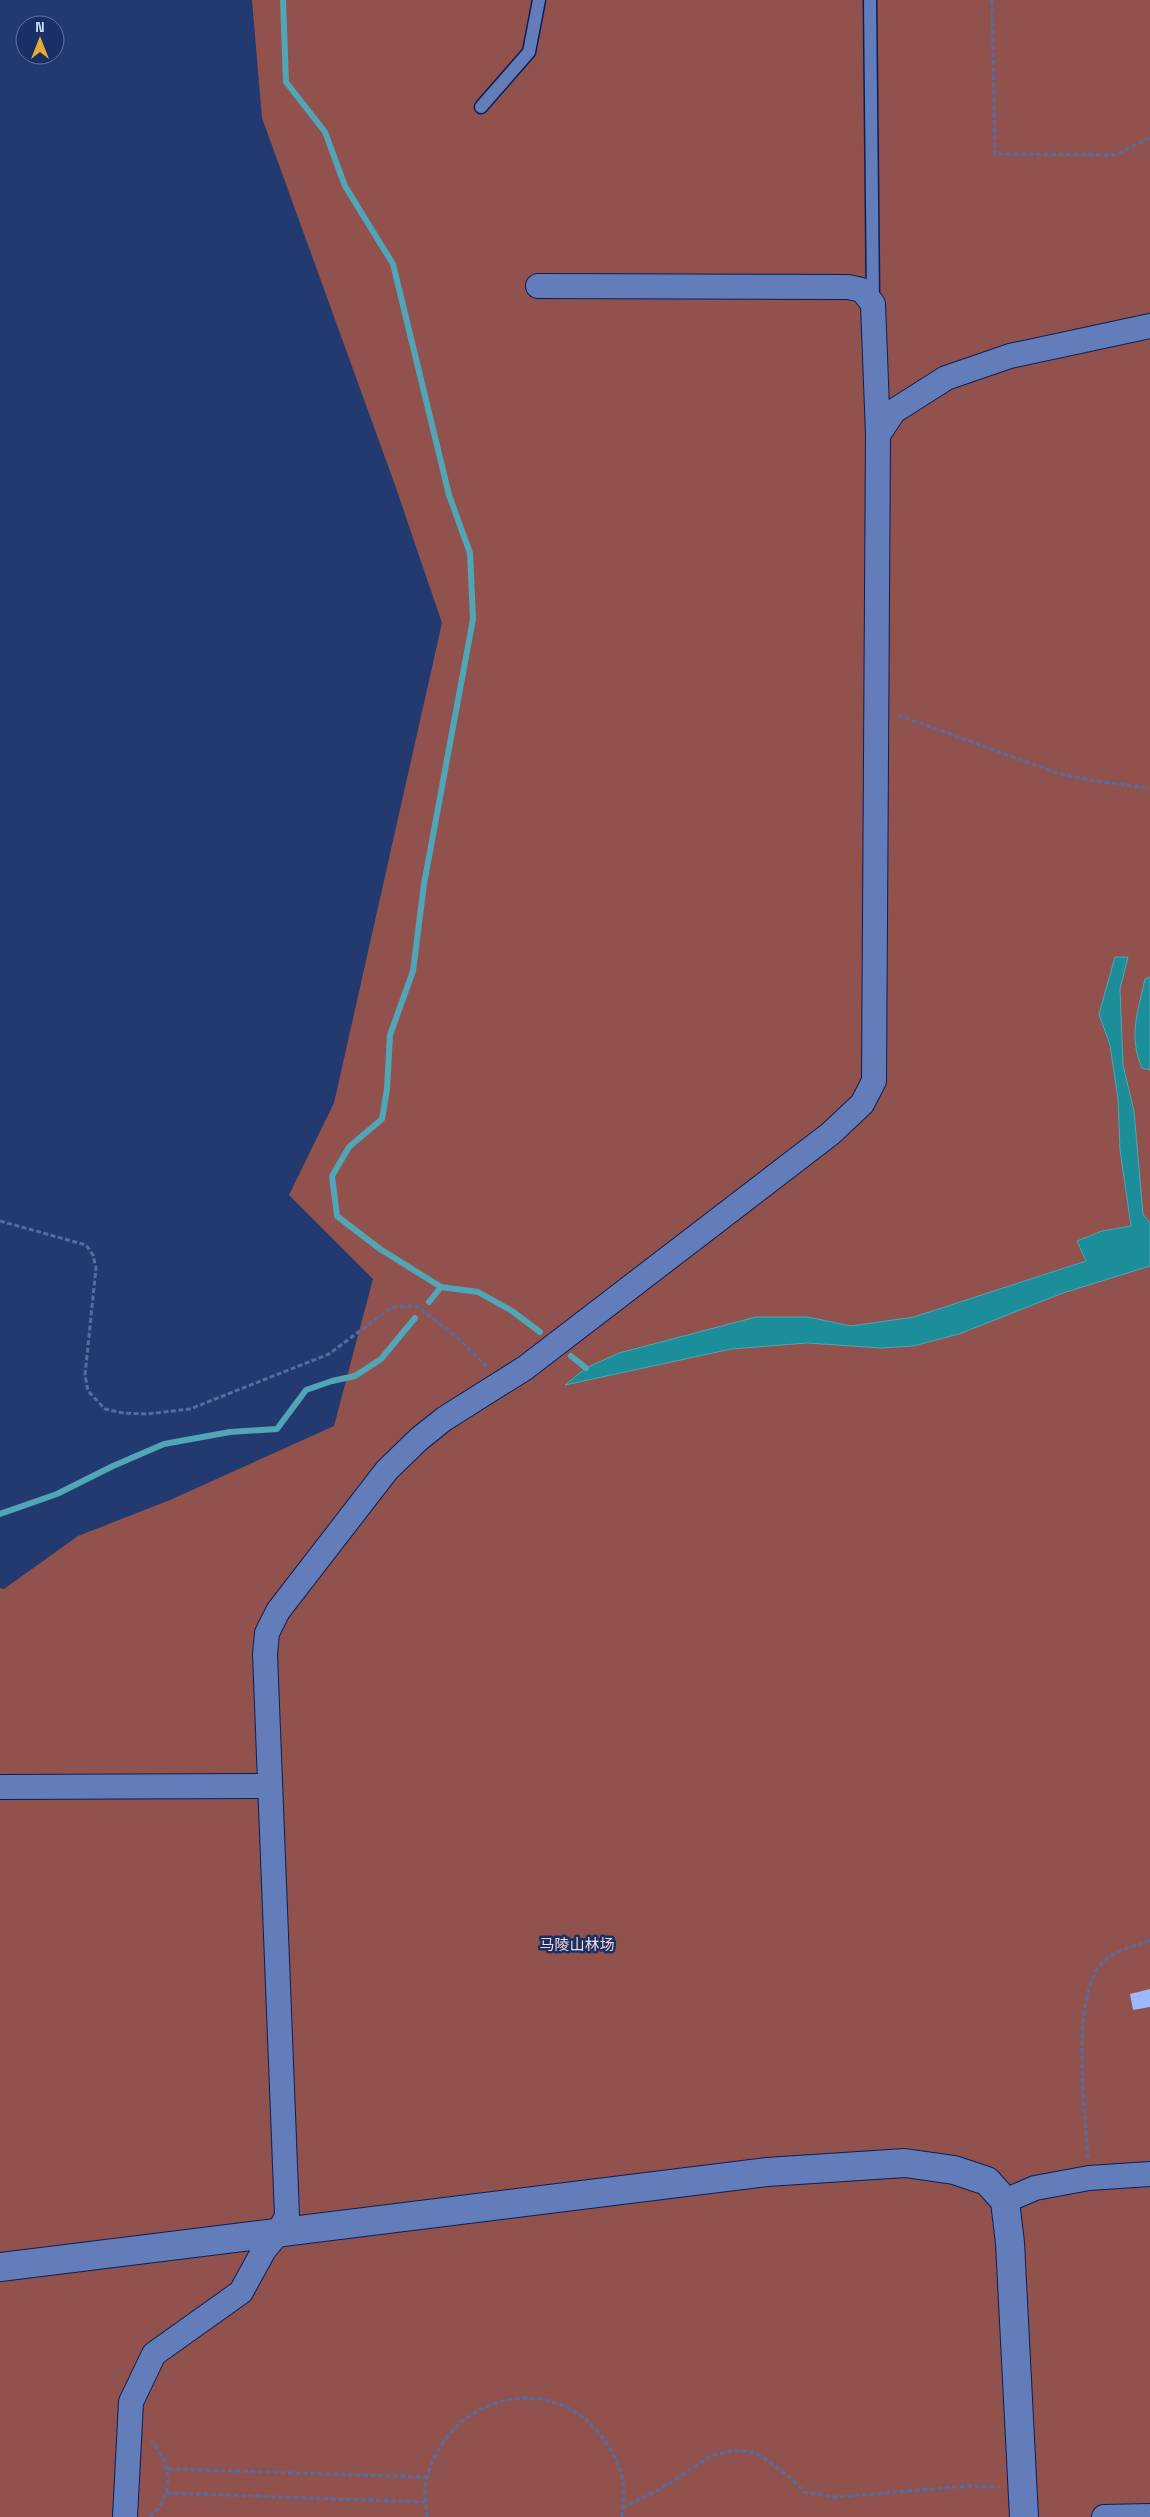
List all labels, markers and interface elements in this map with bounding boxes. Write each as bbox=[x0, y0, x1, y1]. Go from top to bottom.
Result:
north arrow bbox=[15, 15, 65, 65]
text: N bbox=[35, 18, 45, 36]
park label: 马陵山林场 bbox=[539, 1935, 615, 1954]

